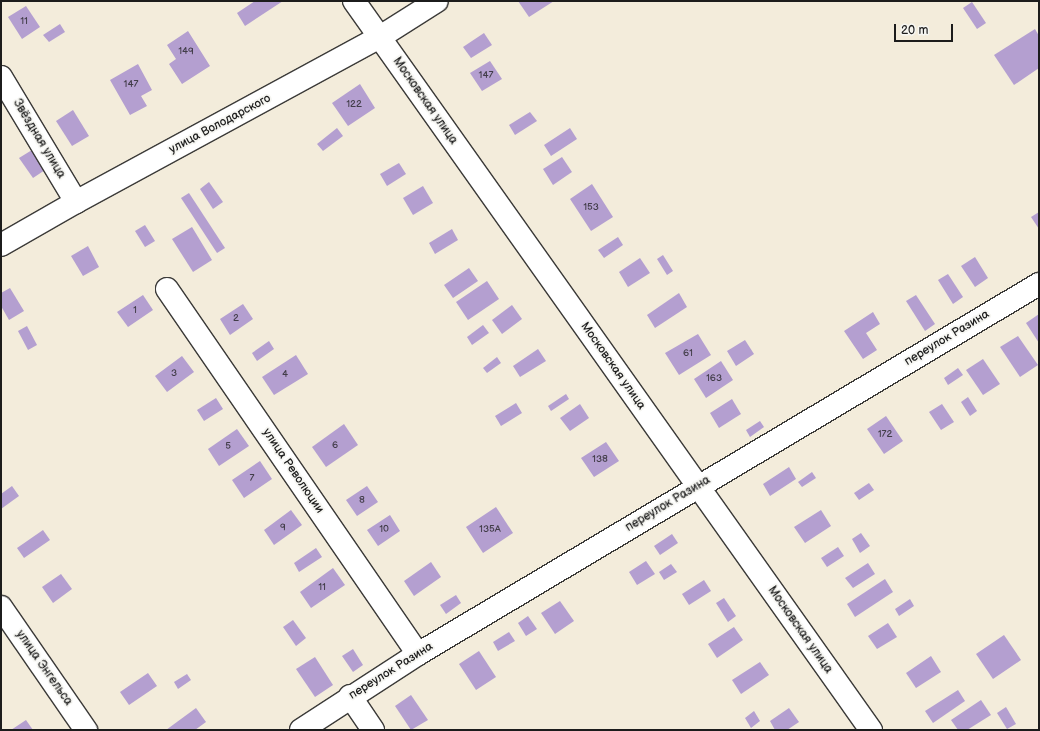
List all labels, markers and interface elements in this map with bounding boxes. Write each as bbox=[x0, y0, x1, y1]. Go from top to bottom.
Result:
house number: 11 bbox=[20, 16, 28, 28]
scale bar bbox=[896, 16, 955, 42]
text: 20 m bbox=[901, 23, 928, 38]
house number: 149 bbox=[178, 46, 194, 58]
street label: Московская улица bbox=[390, 55, 460, 147]
house number: 147 bbox=[479, 70, 493, 82]
house number: 147 bbox=[124, 79, 138, 91]
street label: улица Володарского bbox=[167, 91, 273, 157]
street label: Звёздная улица bbox=[10, 97, 68, 181]
house number: 122 bbox=[346, 99, 362, 111]
house number: 153 bbox=[583, 202, 599, 214]
house number: 1 bbox=[133, 305, 137, 317]
street label: переулок Разина bbox=[902, 307, 992, 369]
house number: 2 bbox=[233, 313, 239, 325]
street label: Московская улица bbox=[578, 320, 648, 412]
house number: 61 bbox=[683, 348, 693, 360]
house number: 3 bbox=[171, 368, 177, 380]
house number: 4 bbox=[282, 369, 288, 381]
house number: 163 bbox=[706, 373, 722, 385]
street label: улица Революции bbox=[259, 426, 327, 516]
house number: 172 bbox=[878, 429, 892, 441]
house number: 6 bbox=[332, 440, 338, 452]
house number: 5 bbox=[225, 441, 231, 453]
house number: 138 bbox=[592, 454, 608, 466]
house number: 7 bbox=[250, 473, 254, 485]
street label: переулок Разина bbox=[623, 473, 713, 535]
house number: 8 bbox=[359, 495, 365, 507]
house number: 9 bbox=[280, 522, 286, 534]
house number: 10 bbox=[379, 524, 389, 536]
house number: 135А bbox=[479, 524, 501, 536]
house number: 11 bbox=[318, 582, 326, 594]
street label: Московская улица bbox=[765, 584, 835, 676]
street label: улица Энгельса bbox=[13, 628, 75, 708]
street label: переулок Разина bbox=[346, 639, 436, 703]

